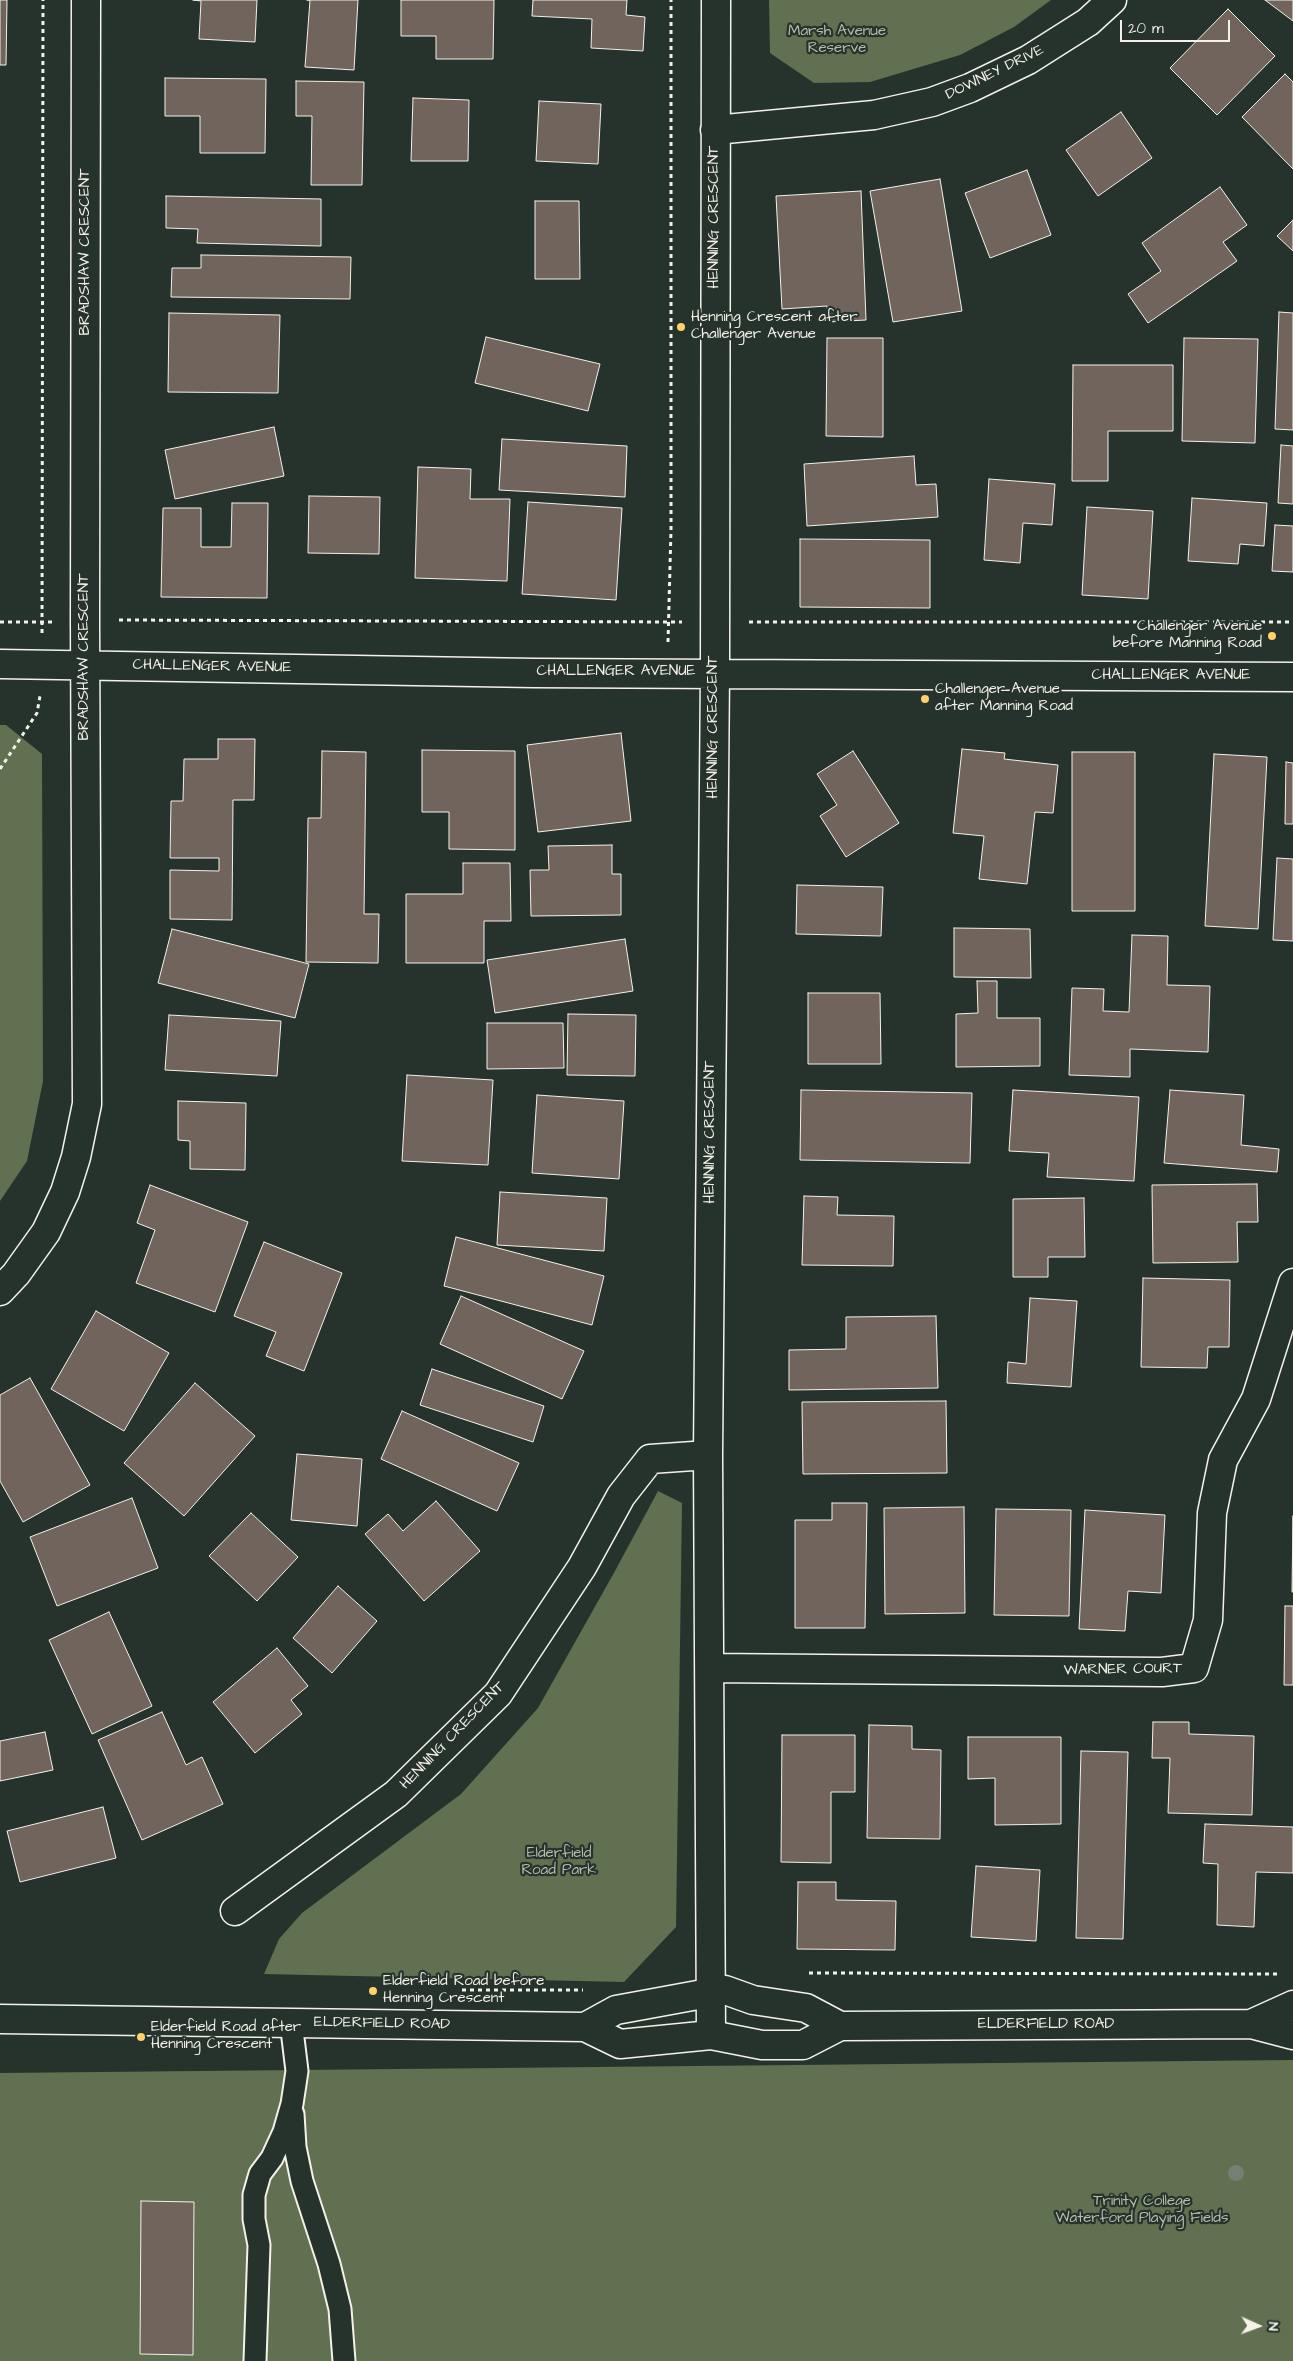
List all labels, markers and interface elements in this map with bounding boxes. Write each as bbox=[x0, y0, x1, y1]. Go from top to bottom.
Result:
scale bar bbox=[1123, 10, 1233, 42]
text: 20 m bbox=[1128, 18, 1164, 39]
park label: Marsh Avenue Reserve bbox=[788, 23, 886, 58]
street label: DOWNEY DRIVE bbox=[943, 41, 1047, 105]
street label: HENNING CRESCENT bbox=[706, 146, 724, 288]
street label: BRADSHAW CRESCENT bbox=[77, 168, 95, 336]
place label: Henning Crescent after Challenger Avenue bbox=[691, 309, 857, 344]
marker: Henning Crescent after Challenger Avenue bbox=[675, 321, 687, 333]
street label: BRADSHAW CRESCENT bbox=[76, 573, 94, 741]
place label: Challenger Avenue before Manning Road bbox=[1113, 618, 1262, 653]
marker: Challenger Avenue before Manning Road bbox=[1266, 630, 1278, 642]
street label: HENNING CRESCENT bbox=[705, 656, 723, 798]
street label: CHALLENGER AVENUE bbox=[132, 657, 292, 677]
street label: CHALLENGER AVENUE bbox=[537, 663, 695, 681]
street label: CHALLENGER AVENUE bbox=[1092, 667, 1250, 685]
place label: Challenger Avenue after Manning Road bbox=[935, 681, 1073, 716]
marker: Challenger Avenue after Manning Road bbox=[919, 693, 931, 705]
street label: HENNING CRESCENT bbox=[702, 1061, 720, 1203]
street label: WARNER COURT bbox=[1064, 1660, 1182, 1680]
street label: HENNING CRESCENT bbox=[397, 1678, 509, 1794]
park label: Elderfield Road Park bbox=[521, 1845, 597, 1880]
place label: Elderfield Road before Henning Crescent bbox=[383, 1973, 544, 2008]
marker: Elderfield Road before Henning Crescent bbox=[367, 1985, 379, 1997]
street label: ELDERFIELD ROAD bbox=[314, 2014, 450, 2034]
street label: ELDERFIELD ROAD bbox=[978, 2016, 1114, 2034]
place label: Elderfield Road after Henning Crescent bbox=[151, 2019, 301, 2054]
marker: Elderfield Road after Henning Crescent bbox=[135, 2031, 147, 2043]
park label: Trinity College Waterford Playing Fields bbox=[1055, 2193, 1229, 2228]
north arrow bbox=[1233, 2301, 1283, 2351]
text: N bbox=[1263, 2322, 1283, 2331]

